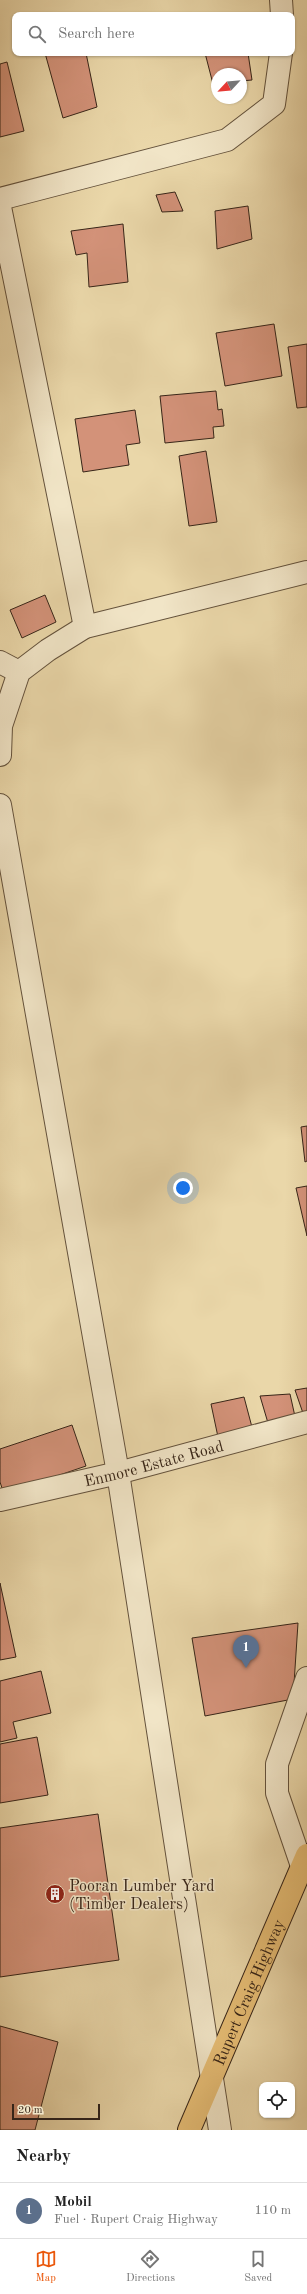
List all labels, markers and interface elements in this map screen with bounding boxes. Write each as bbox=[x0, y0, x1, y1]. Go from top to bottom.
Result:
search box bbox=[12, 12, 295, 56]
icon: search bbox=[26, 23, 48, 45]
text: Search here bbox=[58, 27, 135, 42]
north arrow bbox=[211, 68, 247, 104]
your location bbox=[173, 1178, 193, 1198]
street label: Enmore Estate Road bbox=[83, 1439, 226, 1491]
pin: 1 bbox=[233, 1635, 259, 1668]
place label: Pooran Lumber Yard (Timber Dealers) bbox=[69, 1879, 215, 1913]
building icon: Pooran Lumber Yard (Timber Dealers) bbox=[44, 1883, 66, 1905]
street label: Rupert Craig Highway bbox=[212, 1917, 289, 2068]
map controls bbox=[259, 2082, 295, 2118]
button: locate bbox=[259, 2082, 295, 2118]
scale bar bbox=[12, 2102, 100, 2121]
text: 20 m bbox=[18, 2105, 43, 2116]
text: Nearby bbox=[16, 2148, 71, 2165]
text: Mobil bbox=[54, 2195, 92, 2210]
text: 1 bbox=[25, 2204, 33, 2217]
text: 110 m bbox=[254, 2204, 291, 2217]
text: Fuel · Rupert Craig Highway bbox=[54, 2213, 218, 2226]
tab: Map bbox=[35, 2248, 57, 2286]
tab: Directions bbox=[126, 2248, 175, 2286]
tab: Saved bbox=[244, 2248, 272, 2286]

